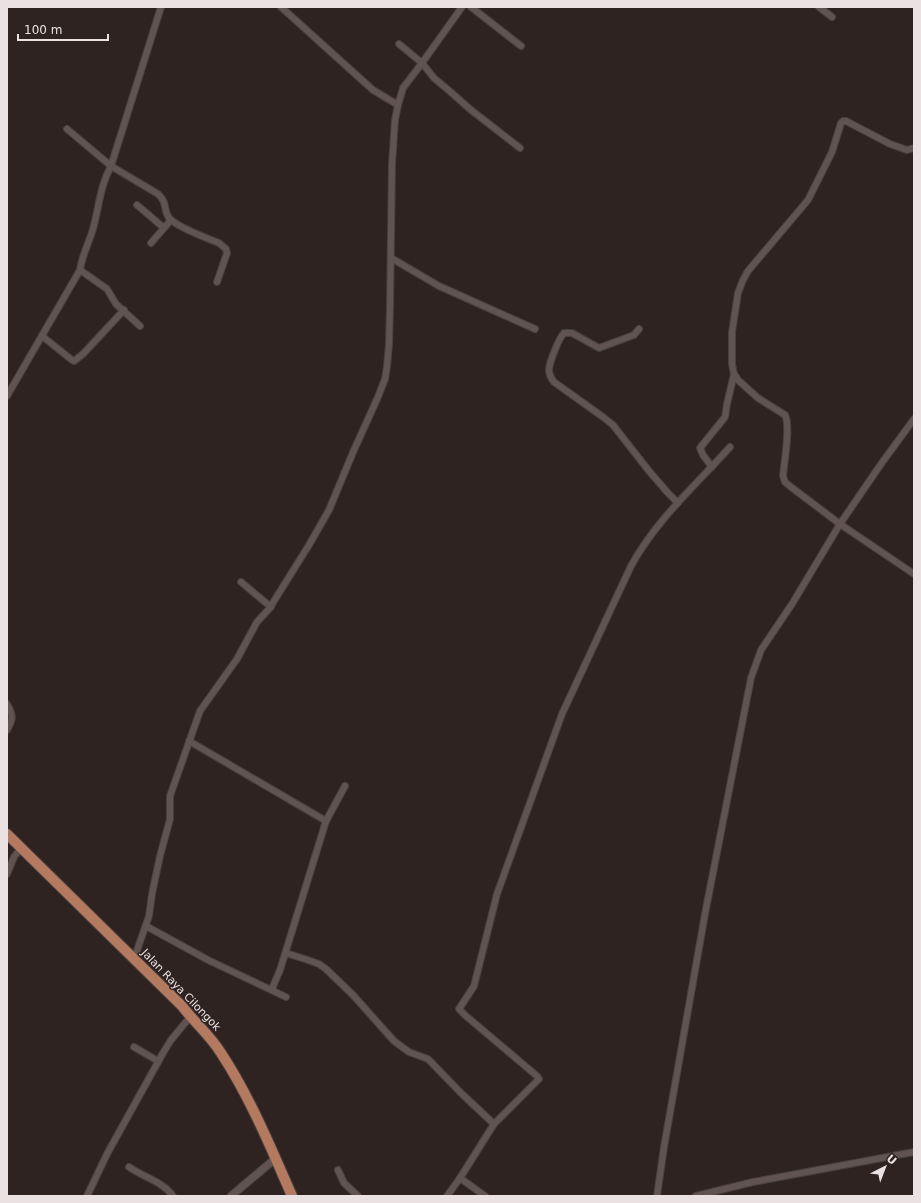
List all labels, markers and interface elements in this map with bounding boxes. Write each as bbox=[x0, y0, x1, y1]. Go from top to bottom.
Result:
scale bar bbox=[18, 16, 108, 42]
text: 100 m bbox=[24, 23, 62, 37]
street label: Jalan Raya Cilongok bbox=[138, 946, 224, 1034]
north arrow bbox=[865, 1147, 905, 1187]
text: U bbox=[884, 1152, 899, 1168]

